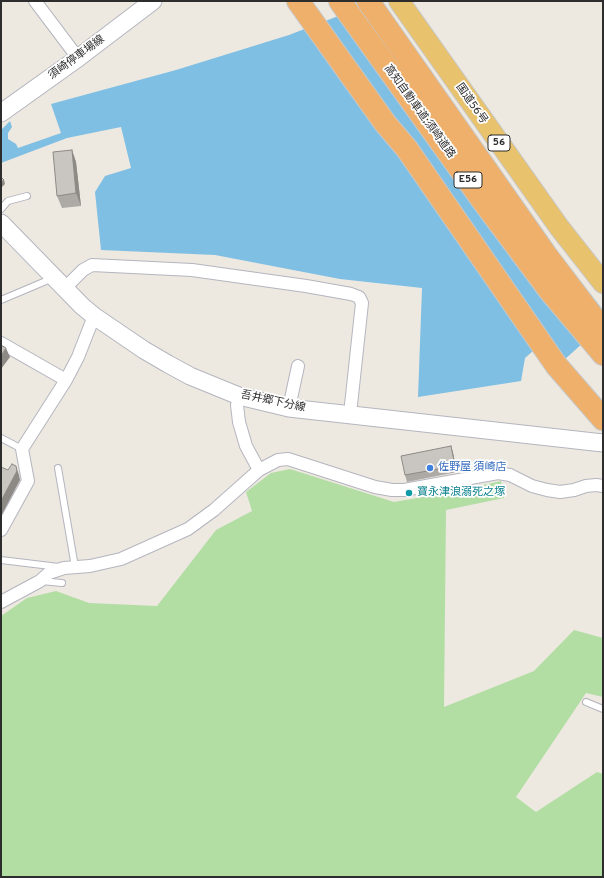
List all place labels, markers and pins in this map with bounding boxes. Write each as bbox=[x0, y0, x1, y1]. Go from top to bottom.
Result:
place label: 佐野屋 須崎店 bbox=[438, 461, 507, 475]
marker: 佐野屋 須崎店 bbox=[425, 463, 435, 473]
place label: 寶永津浪溺死之塚 bbox=[417, 486, 505, 500]
marker: 寶永津浪溺死之塚 bbox=[404, 488, 414, 498]

